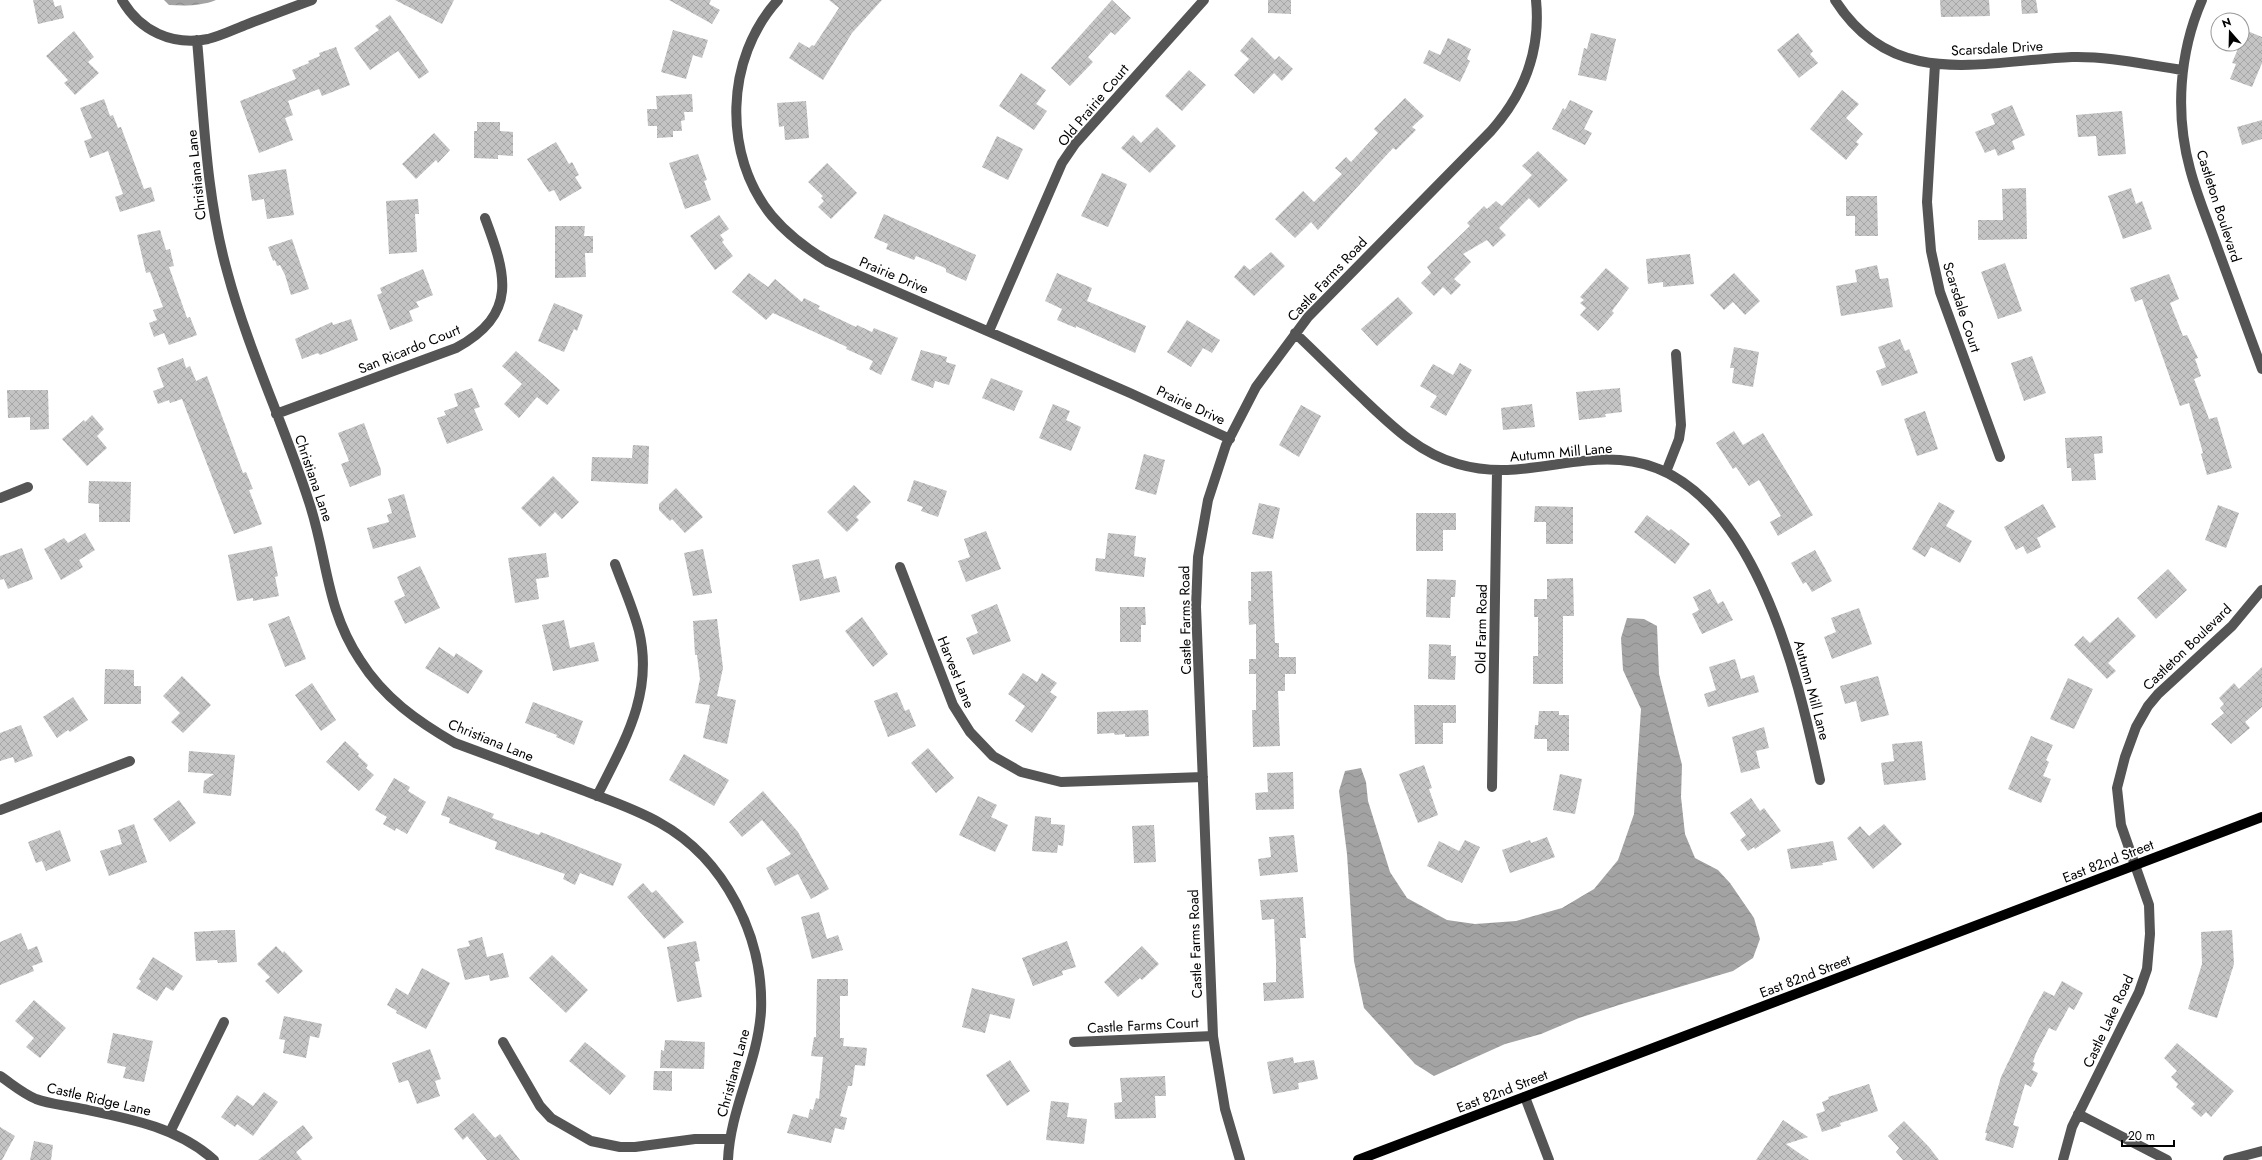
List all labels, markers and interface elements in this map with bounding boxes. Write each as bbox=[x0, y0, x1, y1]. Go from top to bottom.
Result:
north arrow bbox=[2210, 12, 2250, 52]
text: N bbox=[2220, 14, 2233, 32]
street label: Scarsdale Drive bbox=[1951, 36, 2043, 60]
street label: Old Prairie Court bbox=[1053, 59, 1134, 150]
street label: Christiana Lane bbox=[181, 129, 211, 221]
street label: Castleton Boulevard bbox=[2191, 147, 2247, 265]
street label: Castle Farms Road bbox=[1283, 232, 1371, 326]
street label: Prairie Drive bbox=[856, 251, 932, 299]
street label: Scarsdale Court bbox=[1938, 259, 1986, 355]
street label: San Ricardo Court bbox=[355, 319, 464, 379]
street label: Prairie Drive bbox=[1153, 380, 1229, 430]
street label: Christiana Lane bbox=[290, 432, 338, 524]
street label: Autumn Mill Lane bbox=[1509, 438, 1613, 466]
street label: Castle Farms Road bbox=[1174, 565, 1196, 675]
street label: Old Farm Road bbox=[1470, 584, 1492, 674]
street label: Castleton Boulevard bbox=[2138, 599, 2236, 695]
street label: Harvest Lane bbox=[933, 633, 979, 711]
street label: Autumn Mill Lane bbox=[1789, 638, 1835, 742]
street label: Christiana Lane bbox=[445, 714, 537, 766]
street label: East 82nd Street bbox=[2060, 834, 2157, 888]
street label: Castle Farms Road bbox=[1183, 889, 1207, 999]
street label: East 82nd Street bbox=[1757, 949, 1854, 1003]
street label: Castle Lake Road bbox=[2078, 971, 2138, 1071]
street label: Castle Farms Court bbox=[1087, 1012, 1200, 1038]
street label: Christiana Lane bbox=[712, 1027, 754, 1119]
street label: East 82nd Street bbox=[1454, 1064, 1551, 1118]
street label: Castle Ridge Lane bbox=[45, 1077, 153, 1121]
scale bar bbox=[2122, 1122, 2174, 1148]
text: 20 m bbox=[2128, 1127, 2155, 1145]

